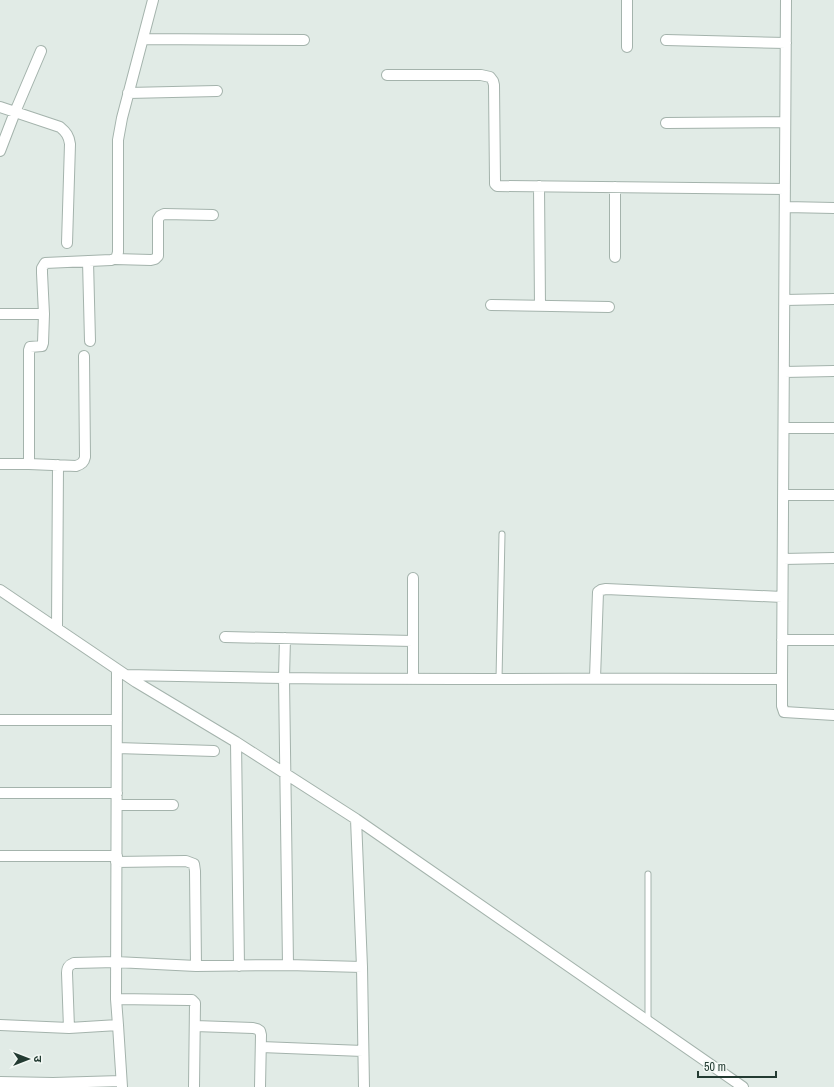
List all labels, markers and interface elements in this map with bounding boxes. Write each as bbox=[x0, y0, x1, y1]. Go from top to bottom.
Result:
north arrow bbox=[8, 1039, 48, 1079]
scale bar bbox=[698, 1053, 776, 1079]
text: उ bbox=[31, 1056, 45, 1063]
text: 50 m bbox=[704, 1059, 726, 1075]

